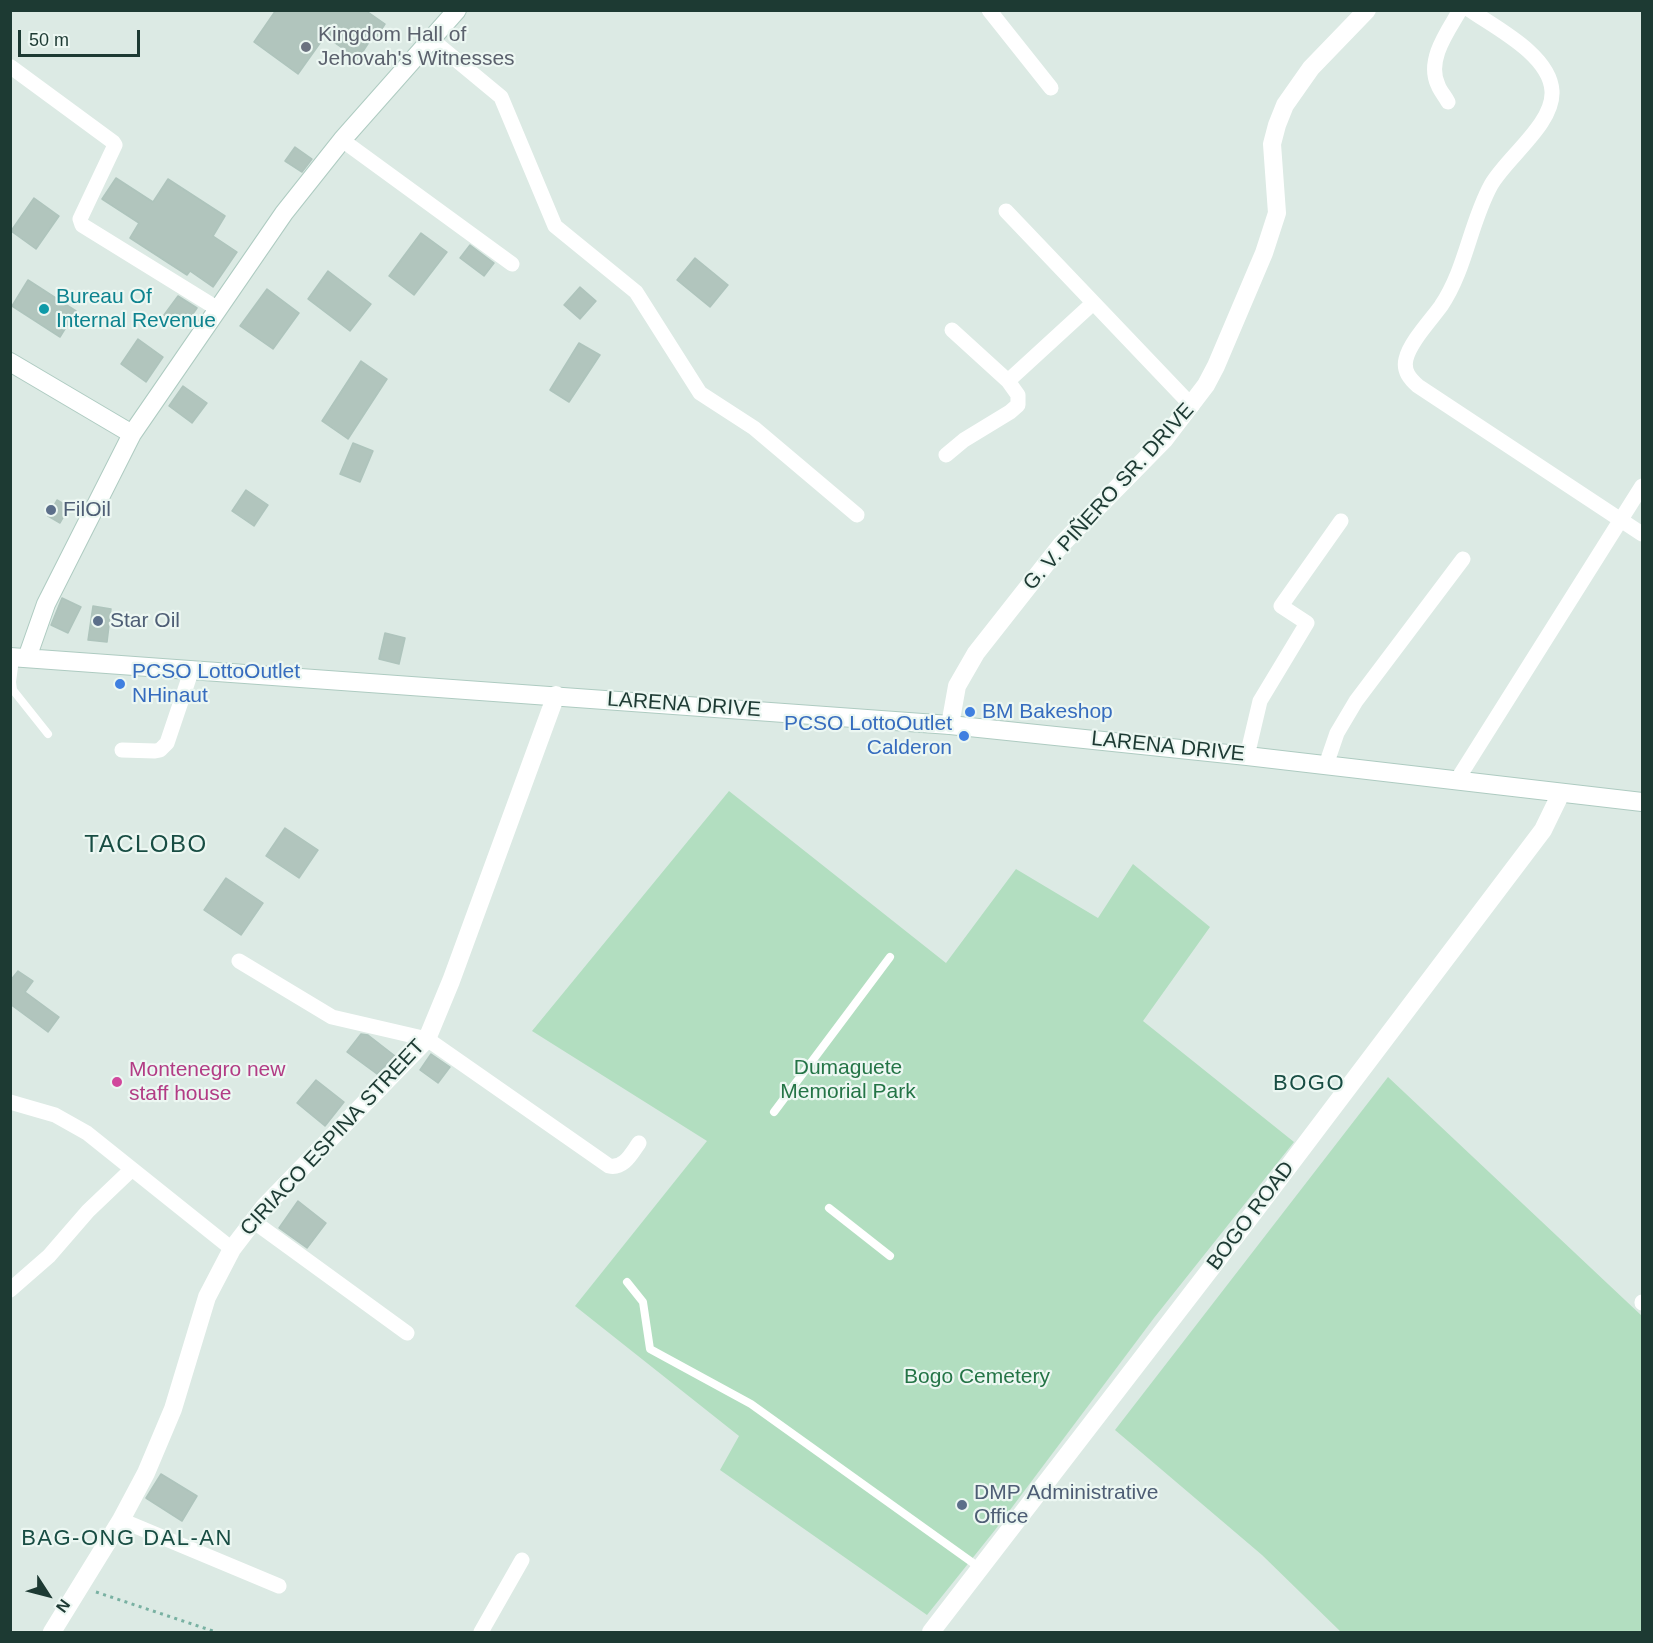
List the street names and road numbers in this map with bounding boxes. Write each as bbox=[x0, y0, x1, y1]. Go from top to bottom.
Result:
street label: G. V. PIÑERO SR. DRIVE bbox=[1018, 398, 1200, 596]
street label: LARENA DRIVE bbox=[606, 687, 762, 723]
street label: LARENA DRIVE bbox=[1090, 726, 1246, 768]
street label: CIRIACO ESPINA STREET bbox=[235, 1035, 431, 1241]
street label: BOGO ROAD bbox=[1202, 1157, 1300, 1275]

